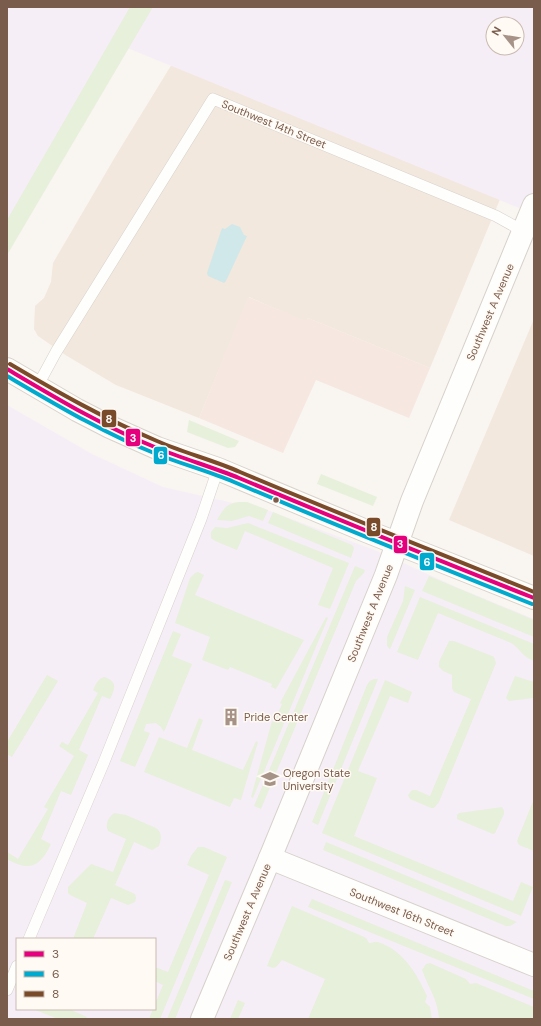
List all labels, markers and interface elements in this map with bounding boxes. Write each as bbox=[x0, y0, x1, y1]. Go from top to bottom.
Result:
north arrow bbox=[485, 16, 525, 56]
text: N bbox=[488, 24, 504, 38]
street label: Southwest 14th Street bbox=[220, 97, 328, 151]
street label: Southwest A Avenue bbox=[463, 261, 517, 363]
line badge: 8 bbox=[101, 409, 117, 428]
text: 8 bbox=[106, 412, 113, 426]
line badge: 3 bbox=[125, 428, 141, 447]
text: 3 bbox=[130, 431, 136, 445]
line badge: 6 bbox=[153, 446, 168, 465]
text: 6 bbox=[158, 448, 165, 462]
unlabelled marker bbox=[271, 495, 281, 505]
line badge: 8 bbox=[366, 517, 381, 537]
text: 8 bbox=[371, 520, 378, 534]
line badge: 3 bbox=[393, 535, 408, 554]
text: 3 bbox=[397, 537, 403, 551]
line badge: 6 bbox=[419, 552, 435, 571]
text: 6 bbox=[424, 555, 431, 569]
street label: Southwest A Avenue bbox=[344, 562, 396, 664]
building icon: Pride Center bbox=[221, 707, 241, 727]
place label: Pride Center bbox=[244, 710, 308, 724]
place label: Oregon State University bbox=[283, 766, 350, 793]
school or university icon: Oregon State University bbox=[260, 769, 280, 789]
street label: Southwest A Avenue bbox=[220, 861, 274, 963]
street label: Southwest 16th Street bbox=[348, 885, 456, 939]
legend bbox=[16, 938, 156, 1010]
text: 3 bbox=[52, 946, 59, 962]
text: 6 bbox=[52, 966, 60, 982]
text: 8 bbox=[52, 986, 59, 1002]

